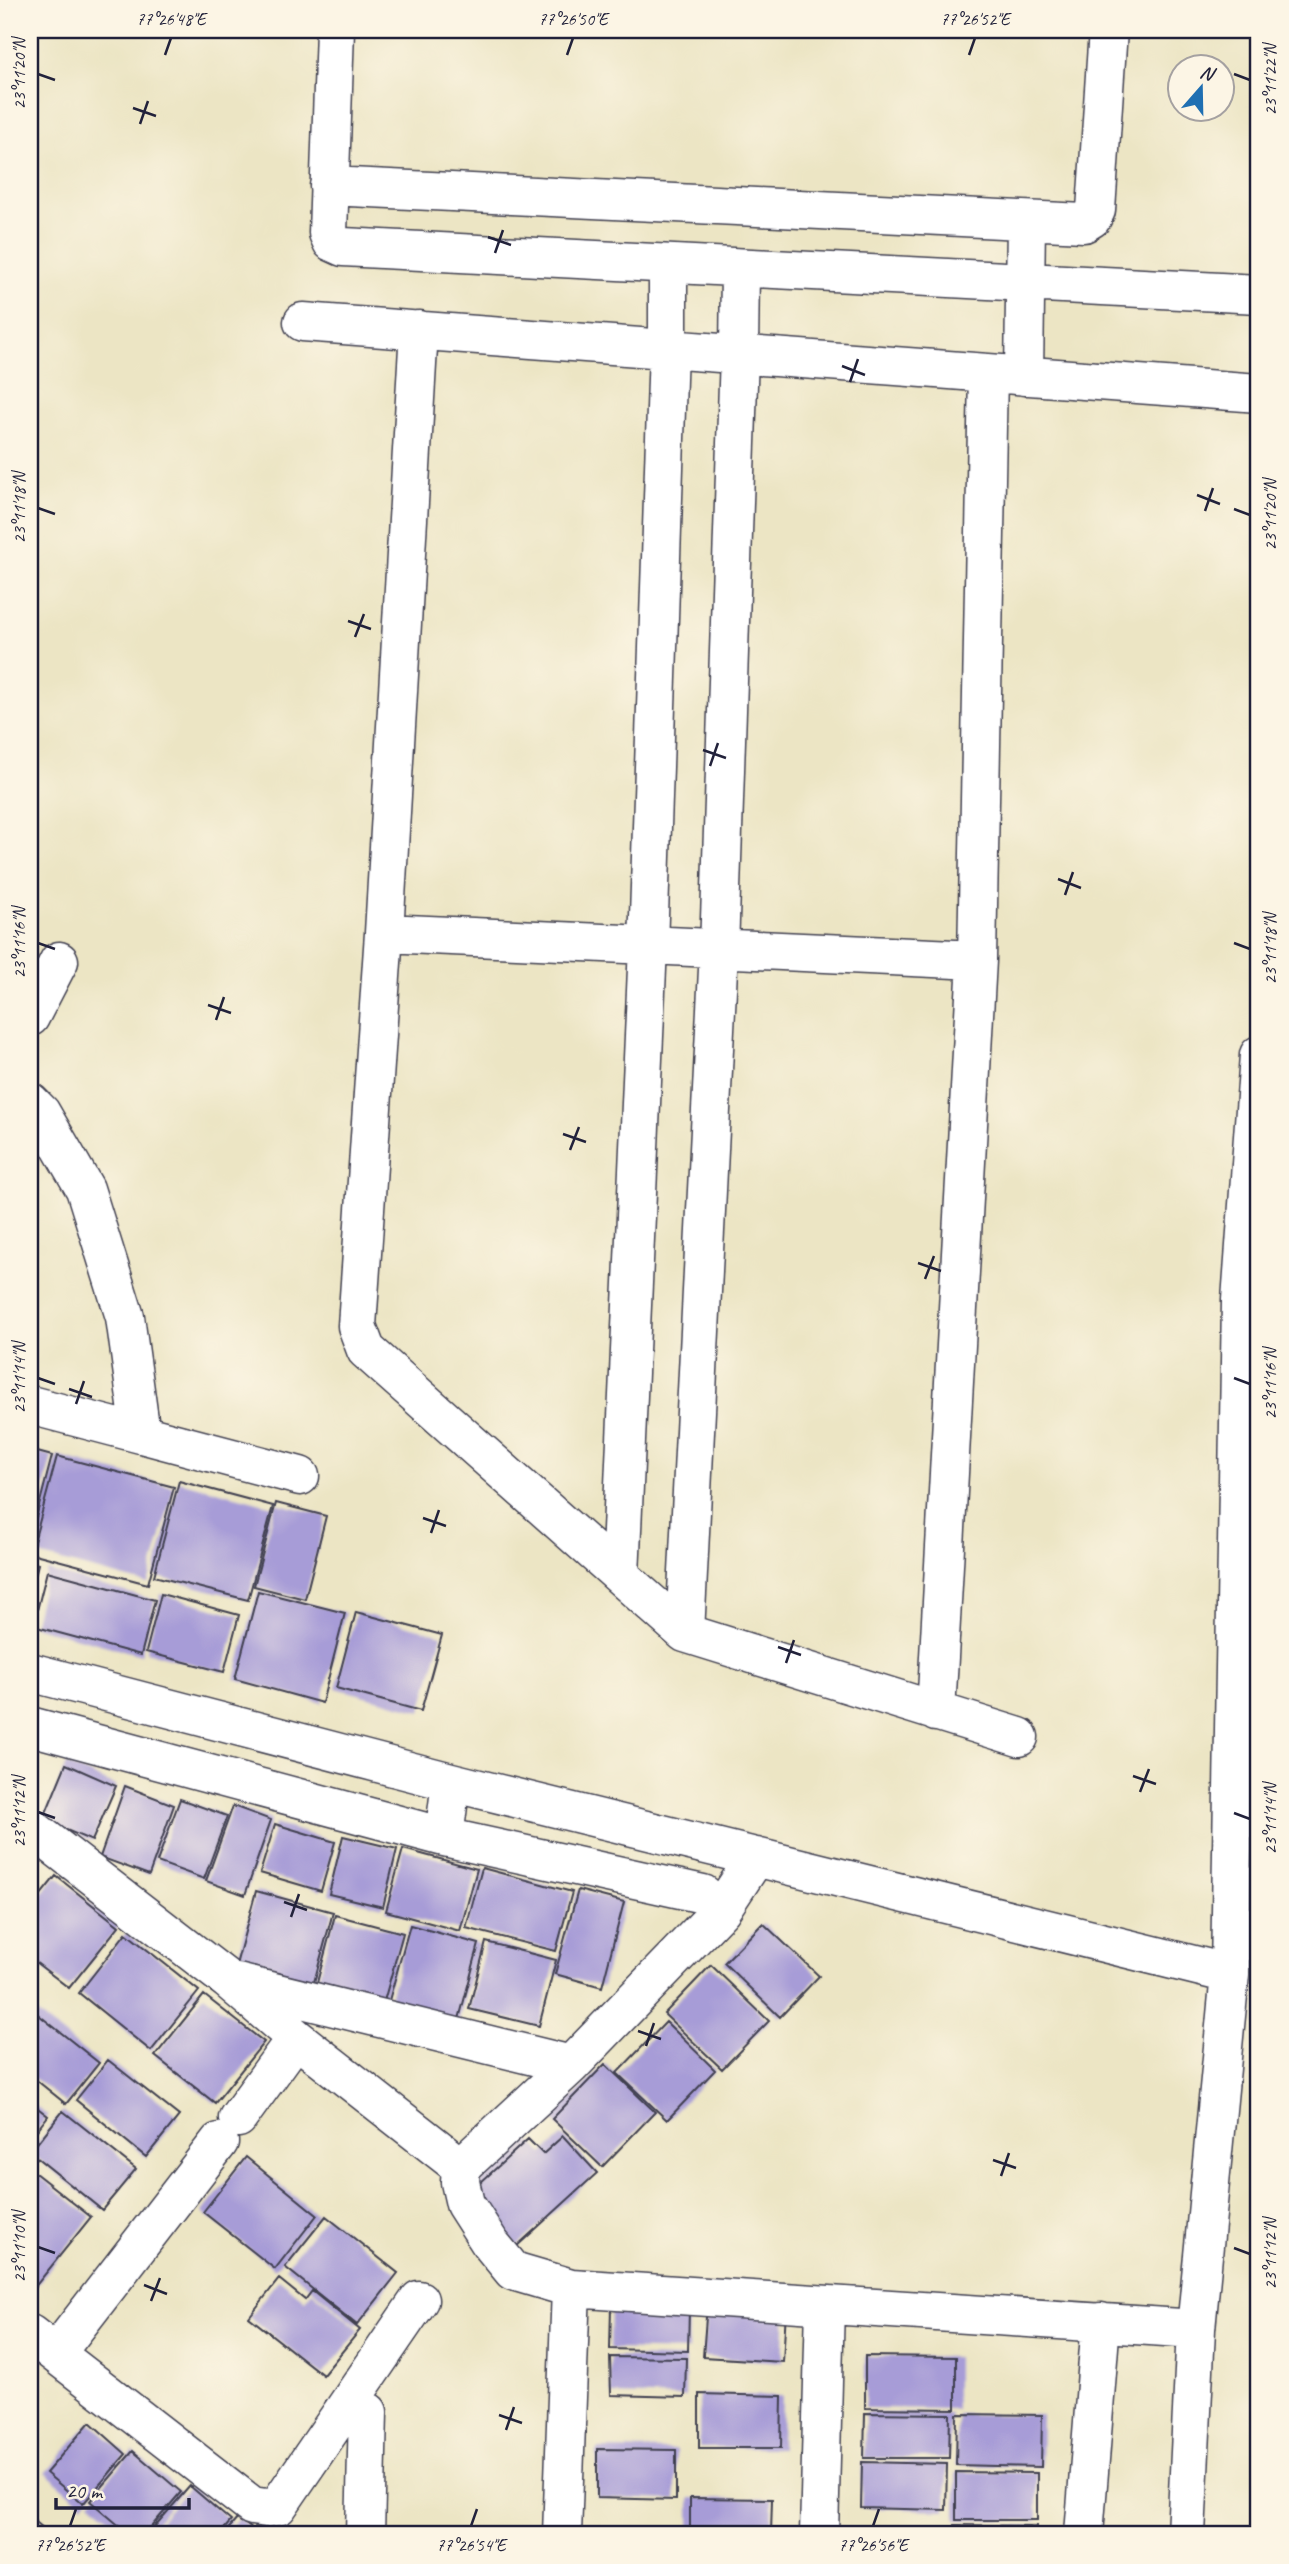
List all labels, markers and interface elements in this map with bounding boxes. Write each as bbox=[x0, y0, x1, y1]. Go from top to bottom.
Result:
text: 77°26'48"E bbox=[136, 8, 208, 30]
text: 77°26'50"E bbox=[538, 8, 610, 30]
text: 77°26'52"E bbox=[940, 8, 1012, 30]
text: 23°11'20"N bbox=[8, 35, 30, 109]
text: 23°11'22"N bbox=[1259, 41, 1281, 115]
north arrow bbox=[1166, 52, 1236, 122]
text: N bbox=[1197, 60, 1219, 87]
text: 23°11'18"N bbox=[8, 469, 30, 543]
text: 23°11'20"N bbox=[1259, 476, 1281, 550]
text: 23°11'16"N bbox=[8, 904, 30, 978]
text: 23°11'18"N bbox=[1259, 910, 1281, 984]
text: 23°11'14"N bbox=[8, 1339, 30, 1413]
text: 23°11'16"N bbox=[1259, 1345, 1281, 1419]
text: 23°11'12"N bbox=[8, 1773, 30, 1847]
text: 23°11'14"N bbox=[1259, 1780, 1281, 1854]
text: 23°11'10"N bbox=[8, 2208, 30, 2282]
text: 23°11'12"N bbox=[1259, 2215, 1281, 2289]
scale bar bbox=[56, 2466, 189, 2510]
text: 20 m bbox=[66, 2478, 104, 2504]
text: 77°26'52"E bbox=[35, 2534, 107, 2556]
text: 77°26'54"E bbox=[436, 2534, 508, 2556]
text: 77°26'56"E bbox=[838, 2534, 910, 2556]

